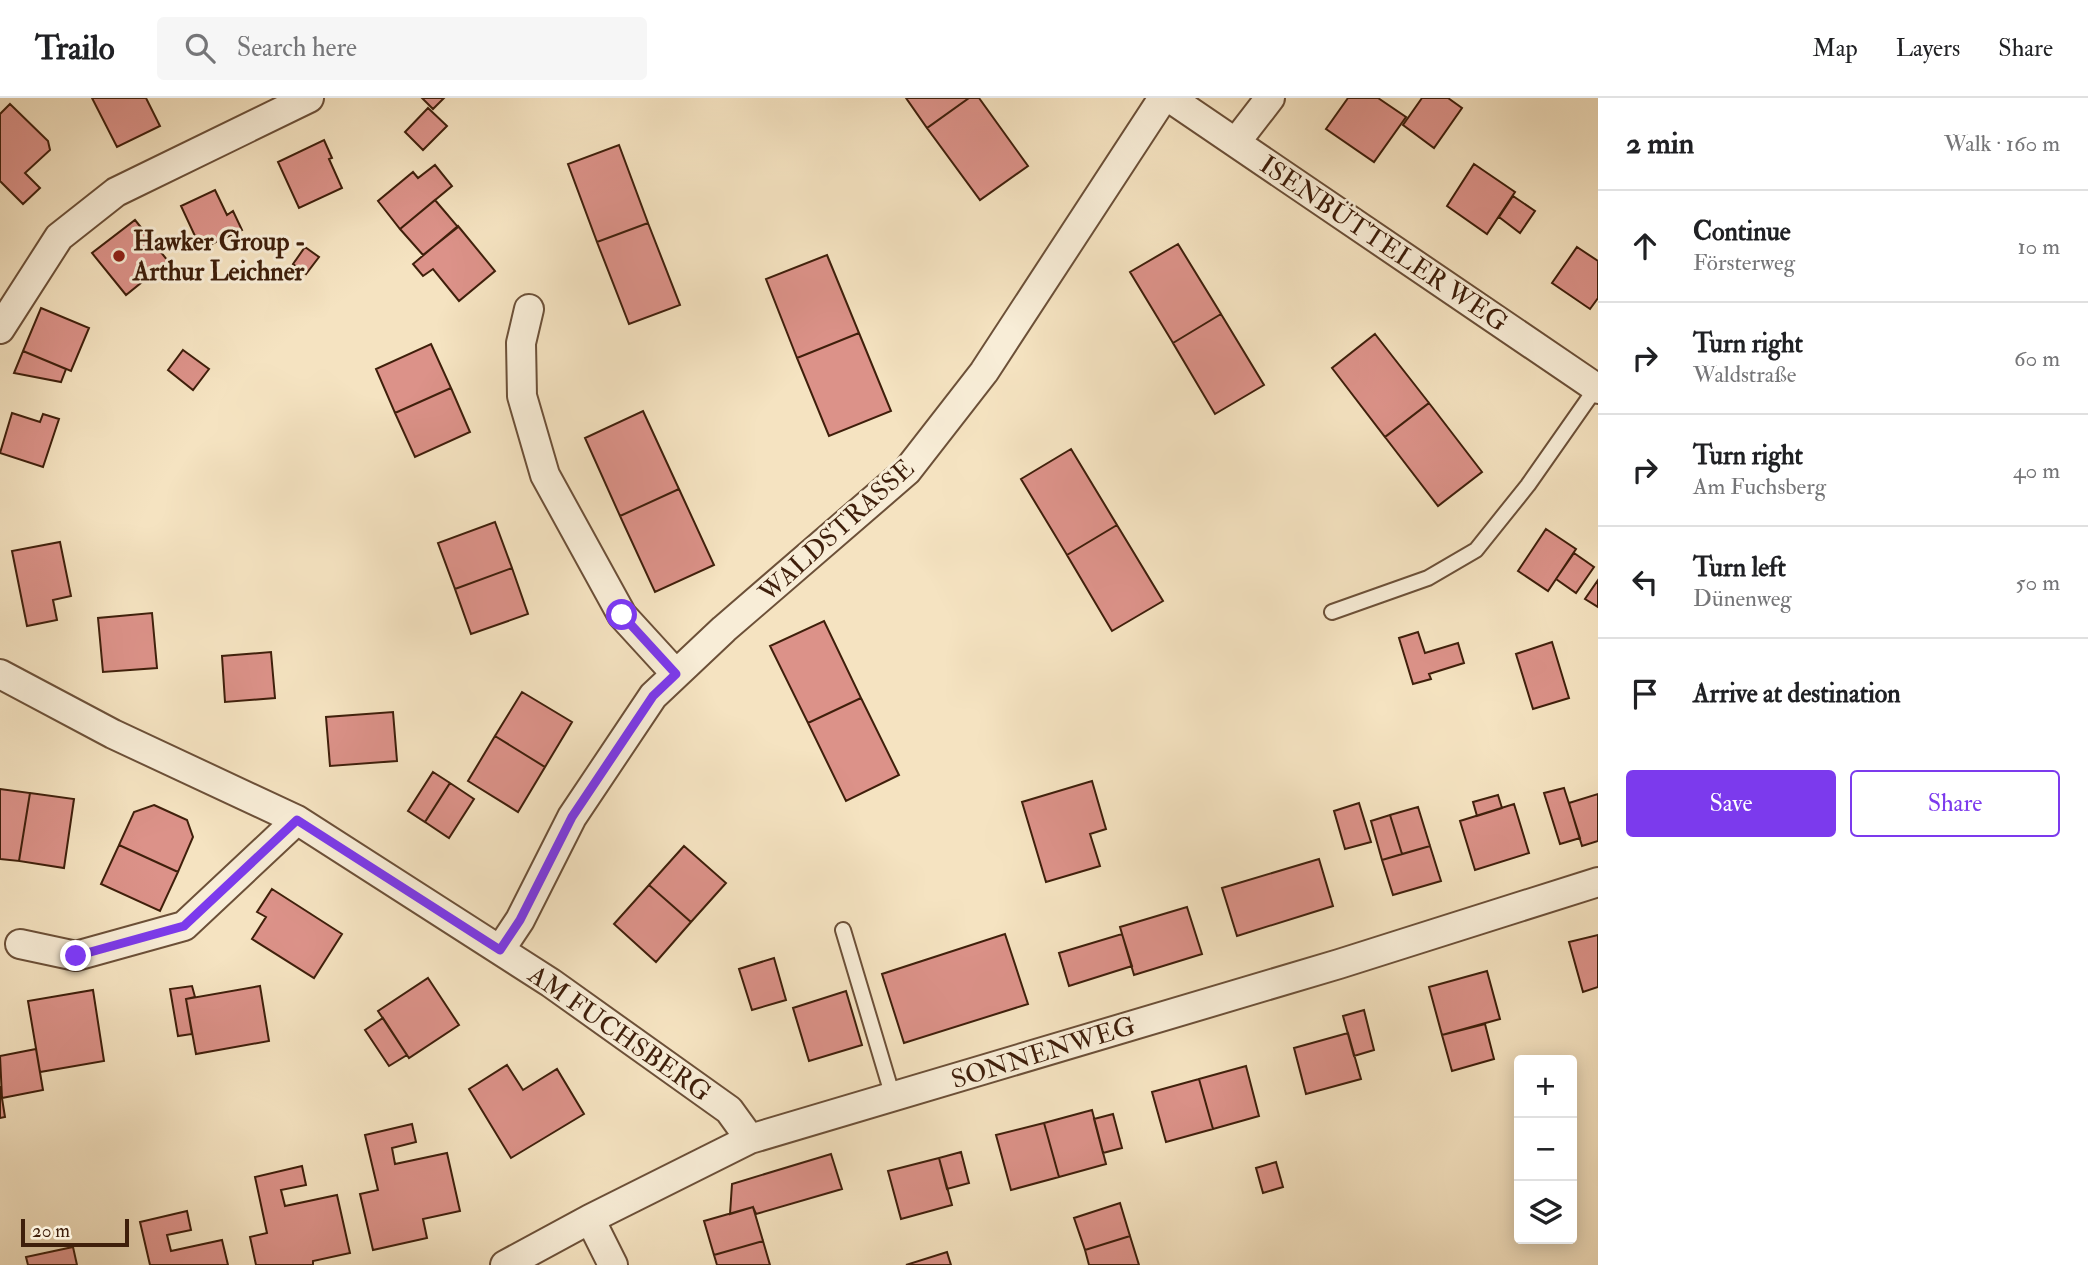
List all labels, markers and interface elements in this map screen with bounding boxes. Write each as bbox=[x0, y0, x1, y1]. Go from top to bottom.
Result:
search box bbox=[157, 17, 647, 80]
text: Trailo bbox=[35, 28, 115, 69]
icon: search bbox=[181, 29, 219, 67]
text: Search here bbox=[237, 32, 357, 64]
text: Map bbox=[1813, 33, 1858, 64]
text: Layers bbox=[1896, 33, 1960, 64]
text: Share bbox=[1998, 33, 2053, 64]
text: 2 min bbox=[1626, 125, 1694, 162]
text: Walk · 160 m bbox=[1944, 129, 2060, 158]
street label: ISENBÜTTELER WEG bbox=[1253, 148, 1514, 339]
text: Continue bbox=[1693, 216, 1791, 248]
place label: Hawker Group - Arthur Leichner bbox=[132, 226, 306, 288]
icon: ahead bbox=[1626, 227, 1664, 265]
text: 10 m bbox=[2017, 232, 2060, 261]
marker: Hawker Group - Arthur Leichner bbox=[111, 248, 127, 264]
text: Försterweg bbox=[1693, 248, 1795, 277]
text: Turn right bbox=[1693, 328, 1803, 360]
icon: right bbox=[1626, 339, 1664, 377]
text: 60 m bbox=[2014, 344, 2060, 373]
text: Waldstraße bbox=[1693, 360, 1796, 389]
text: Turn right bbox=[1693, 440, 1803, 472]
icon: right bbox=[1626, 451, 1664, 489]
street label: WALDSTRASSE bbox=[752, 453, 921, 610]
text: 40 m bbox=[2013, 456, 2060, 485]
text: Am Fuchsberg bbox=[1693, 472, 1826, 501]
text: Turn left bbox=[1693, 552, 1786, 584]
icon: left bbox=[1626, 563, 1664, 601]
text: 50 m bbox=[2016, 568, 2060, 597]
text: Dünenweg bbox=[1693, 584, 1792, 613]
route start bbox=[606, 599, 637, 630]
icon: arrive bbox=[1626, 675, 1664, 713]
text: Arrive at destination bbox=[1693, 678, 1901, 710]
button: Save bbox=[1626, 770, 1836, 837]
button: Share bbox=[1850, 770, 2060, 837]
route end bbox=[60, 940, 91, 971]
street label: AM FUCHSBERG bbox=[521, 958, 717, 1109]
street label: SONNENWEG bbox=[947, 1010, 1139, 1096]
map controls bbox=[1514, 1055, 1577, 1244]
button: + bbox=[1514, 1055, 1577, 1118]
button: − bbox=[1514, 1118, 1577, 1181]
button: layers bbox=[1514, 1181, 1577, 1244]
scale bar bbox=[21, 1216, 130, 1248]
text: 20 m bbox=[32, 1219, 70, 1243]

